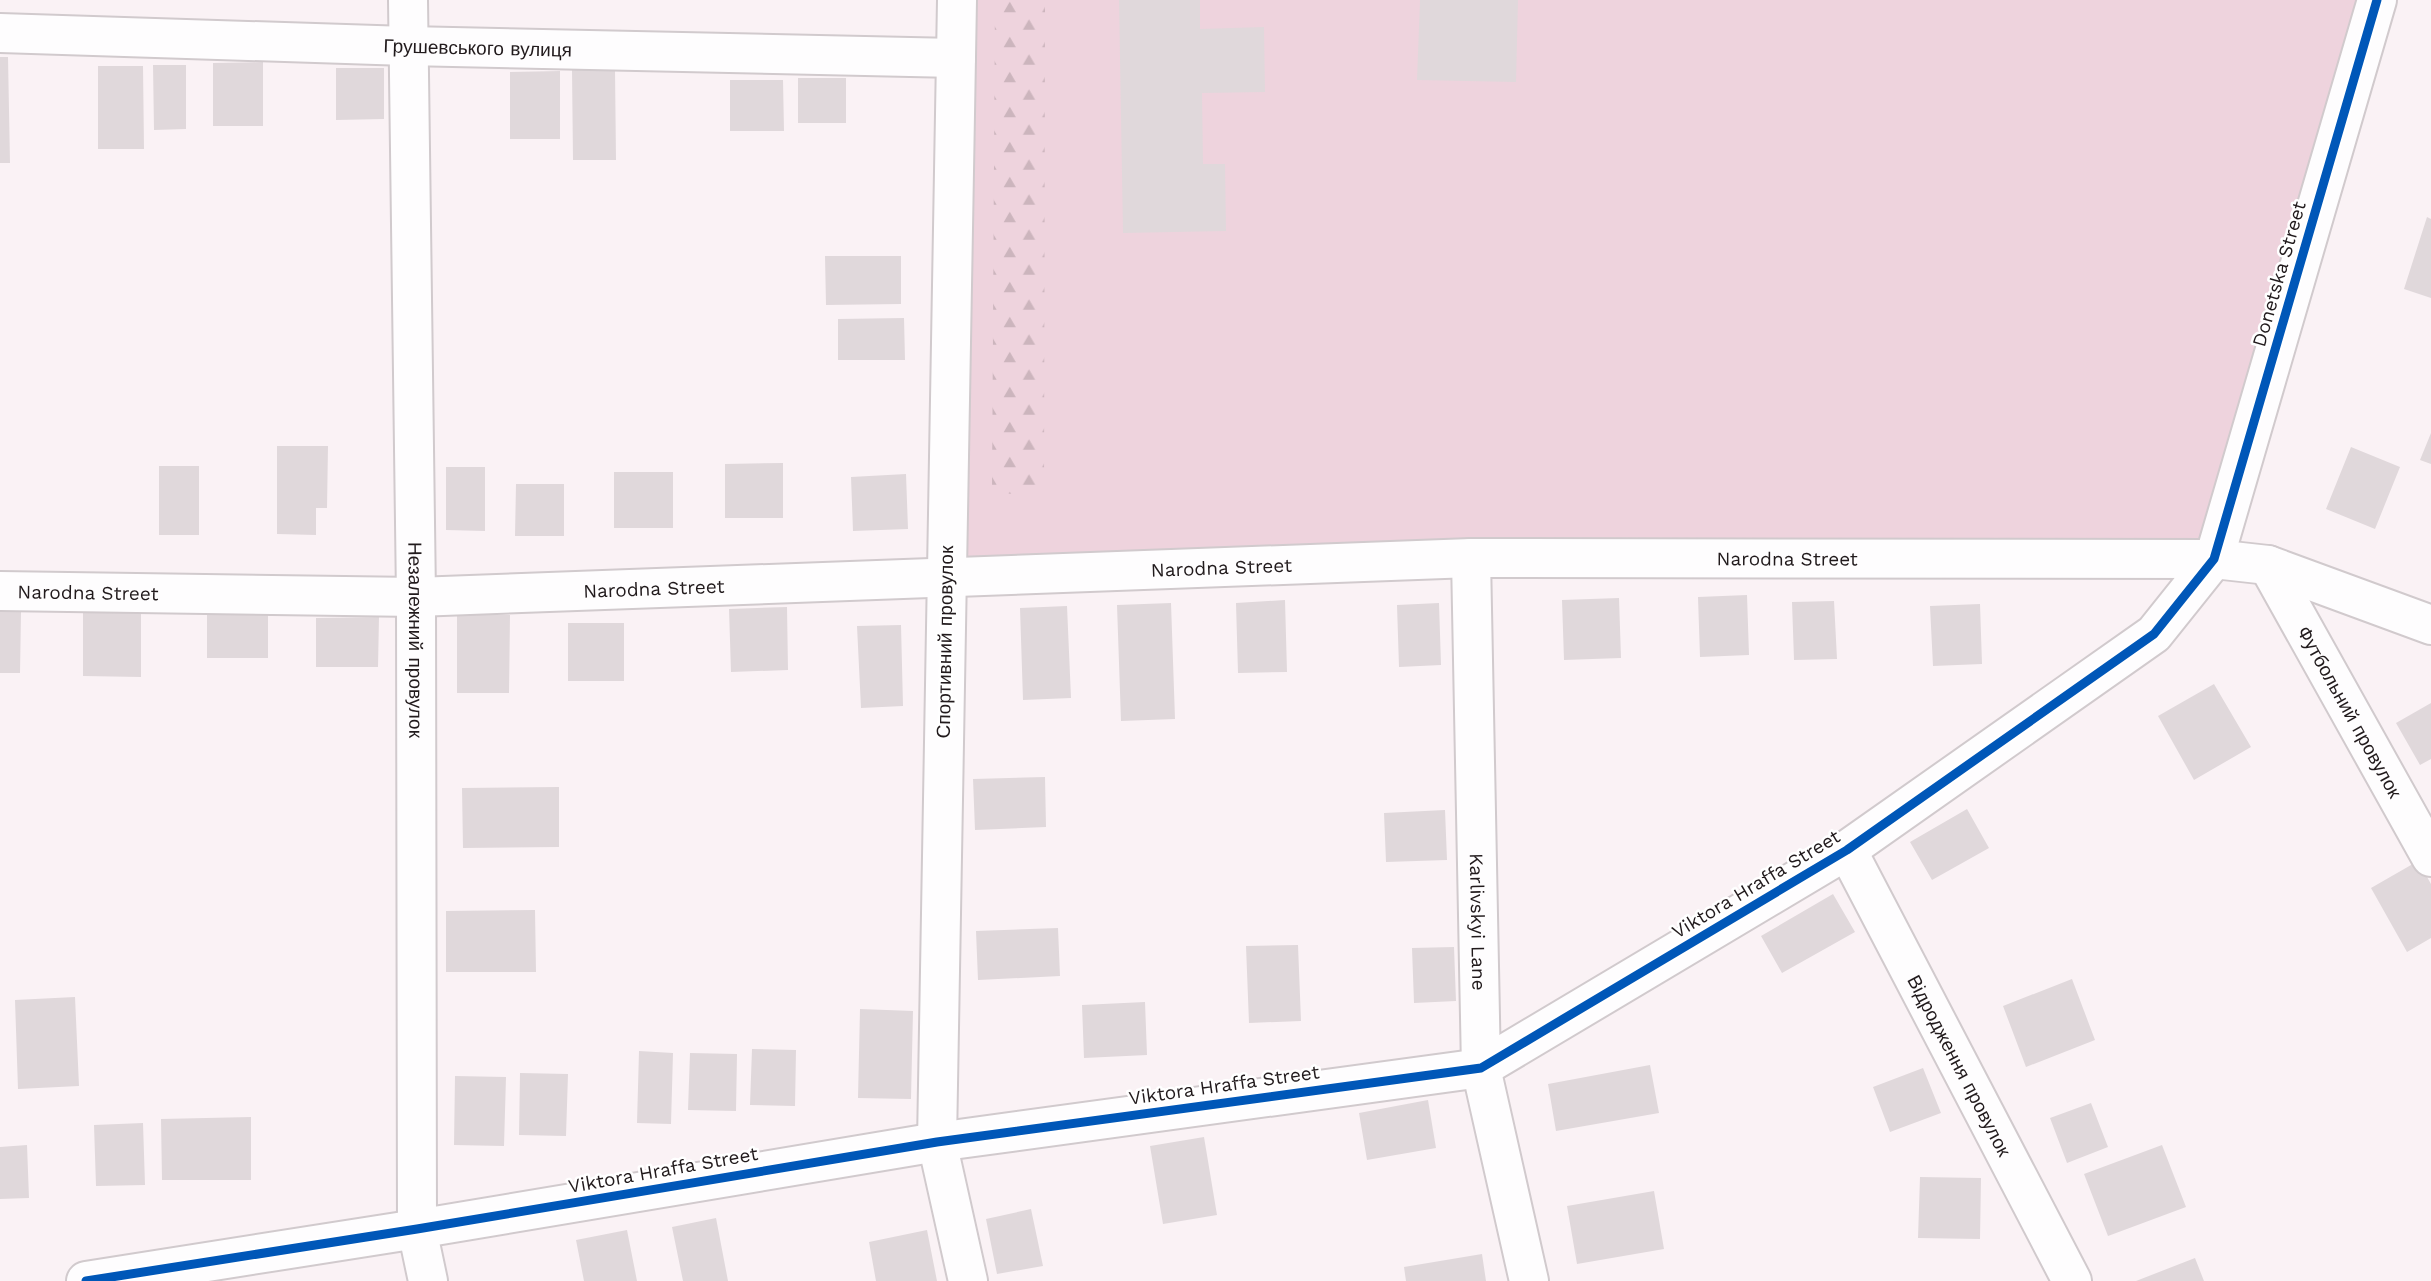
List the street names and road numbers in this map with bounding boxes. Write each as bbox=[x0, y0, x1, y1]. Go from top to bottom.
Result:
street label: Грушевського вулиця bbox=[383, 34, 572, 61]
street label: Donetska Street bbox=[2247, 199, 2311, 349]
street label: Незалежний провулок bbox=[404, 542, 428, 739]
street label: Спортивний провулок bbox=[932, 545, 958, 739]
street label: Narodna Street bbox=[1717, 547, 1858, 570]
street label: Narodna Street bbox=[1150, 553, 1292, 581]
street label: Narodna Street bbox=[583, 574, 725, 602]
street label: Narodna Street bbox=[17, 580, 159, 605]
street label: Футбольний провулок bbox=[2293, 622, 2407, 802]
street label: Viktora Hraffa Street bbox=[1668, 825, 1844, 943]
street label: Karlіvskyi Lane bbox=[1465, 853, 1491, 991]
street label: Відродження провулок bbox=[1903, 971, 2017, 1161]
street label: Viktora Hraffa Street bbox=[1127, 1060, 1321, 1110]
street label: Viktora Hraffa Street bbox=[566, 1142, 760, 1198]

